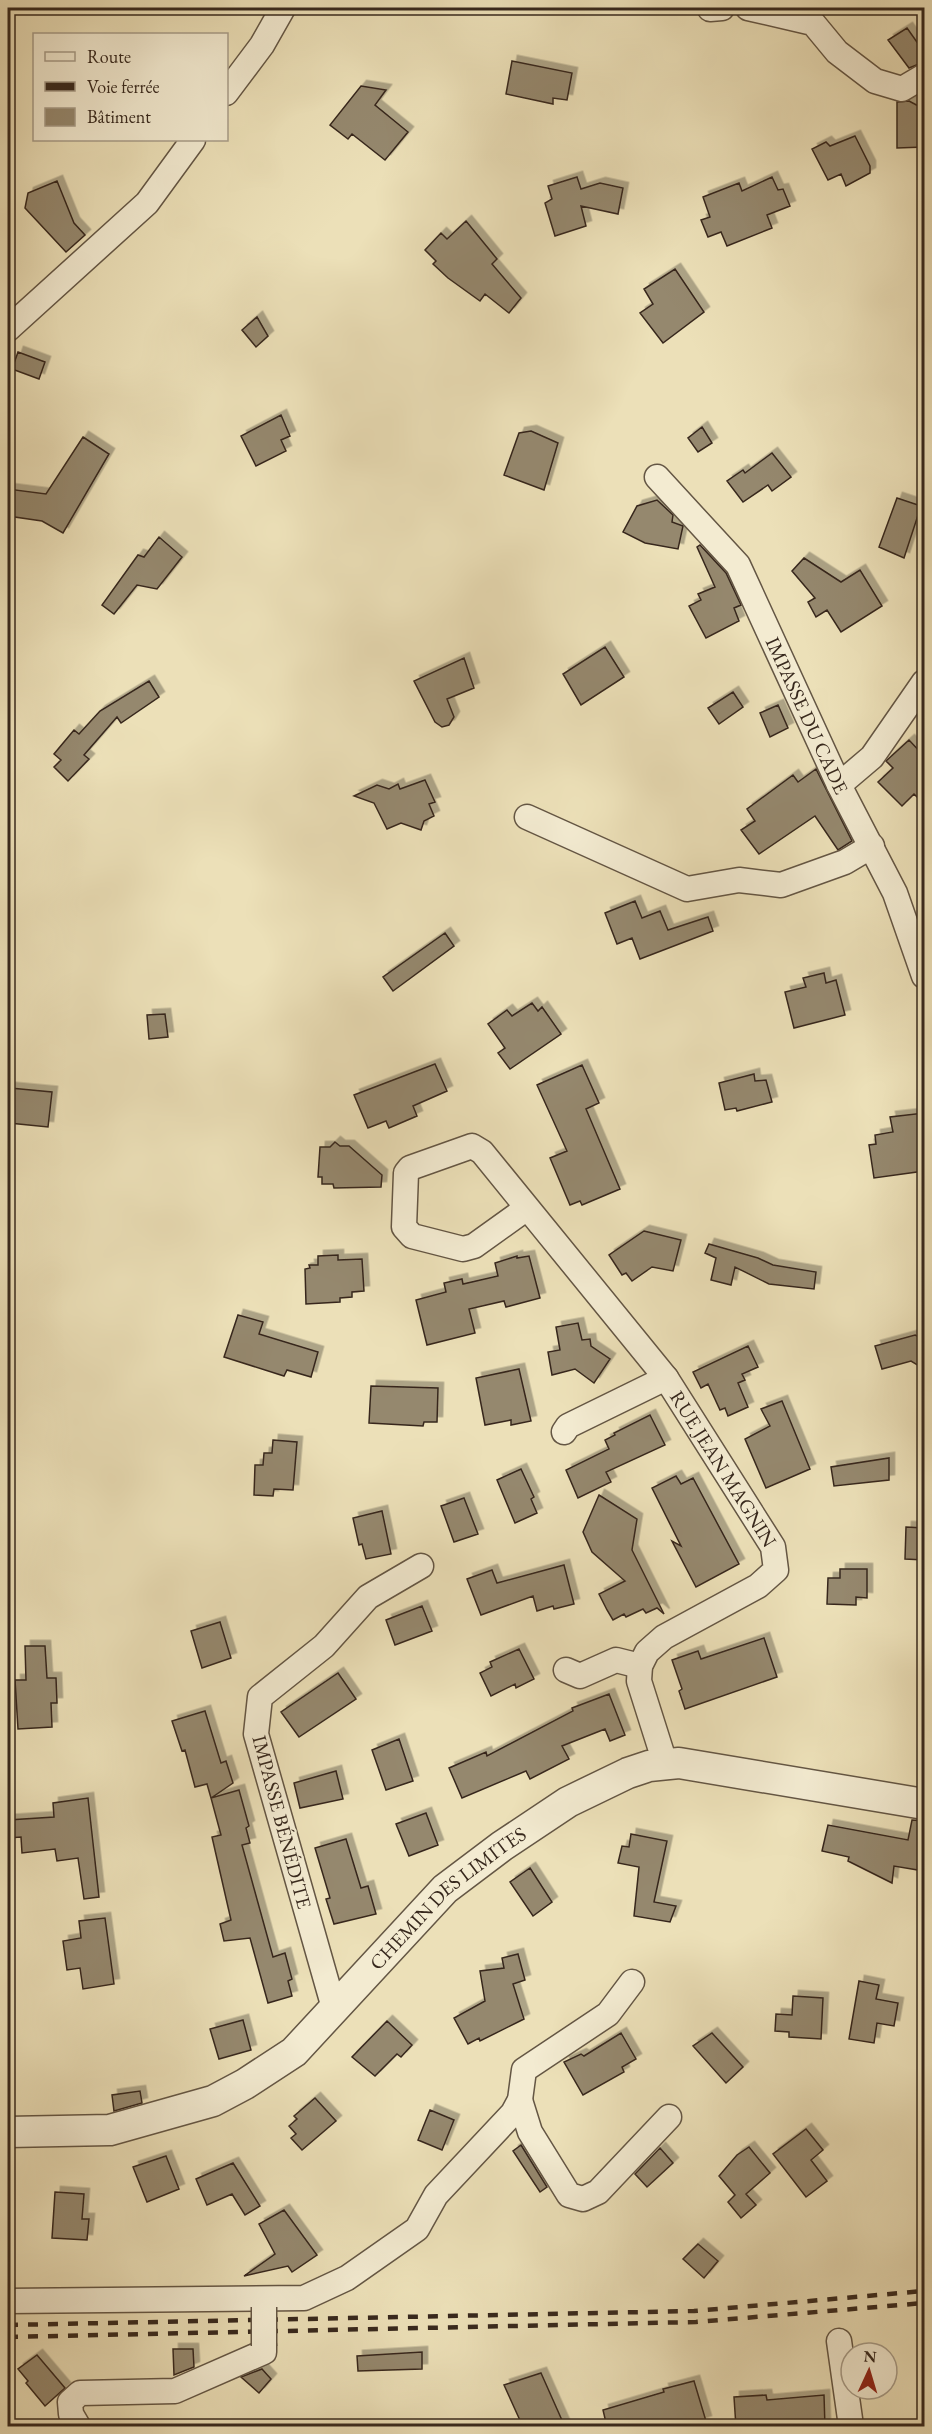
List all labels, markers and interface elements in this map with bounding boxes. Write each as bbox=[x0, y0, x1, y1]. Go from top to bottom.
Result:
legend bbox=[33, 33, 228, 141]
text: Route bbox=[87, 45, 131, 68]
text: Voie ferrée bbox=[87, 75, 159, 98]
text: Bâtiment bbox=[87, 105, 151, 128]
street label: IMPASSE DU CADE bbox=[760, 633, 854, 798]
street label: RUE JEAN MAGNIN bbox=[664, 1386, 783, 1552]
street label: IMPASSE BÉNÉDITE bbox=[246, 1732, 318, 1912]
street label: CHEMIN DES LIMITES bbox=[364, 1821, 531, 1975]
north arrow bbox=[839, 2341, 899, 2401]
text: N bbox=[863, 2346, 877, 2367]

